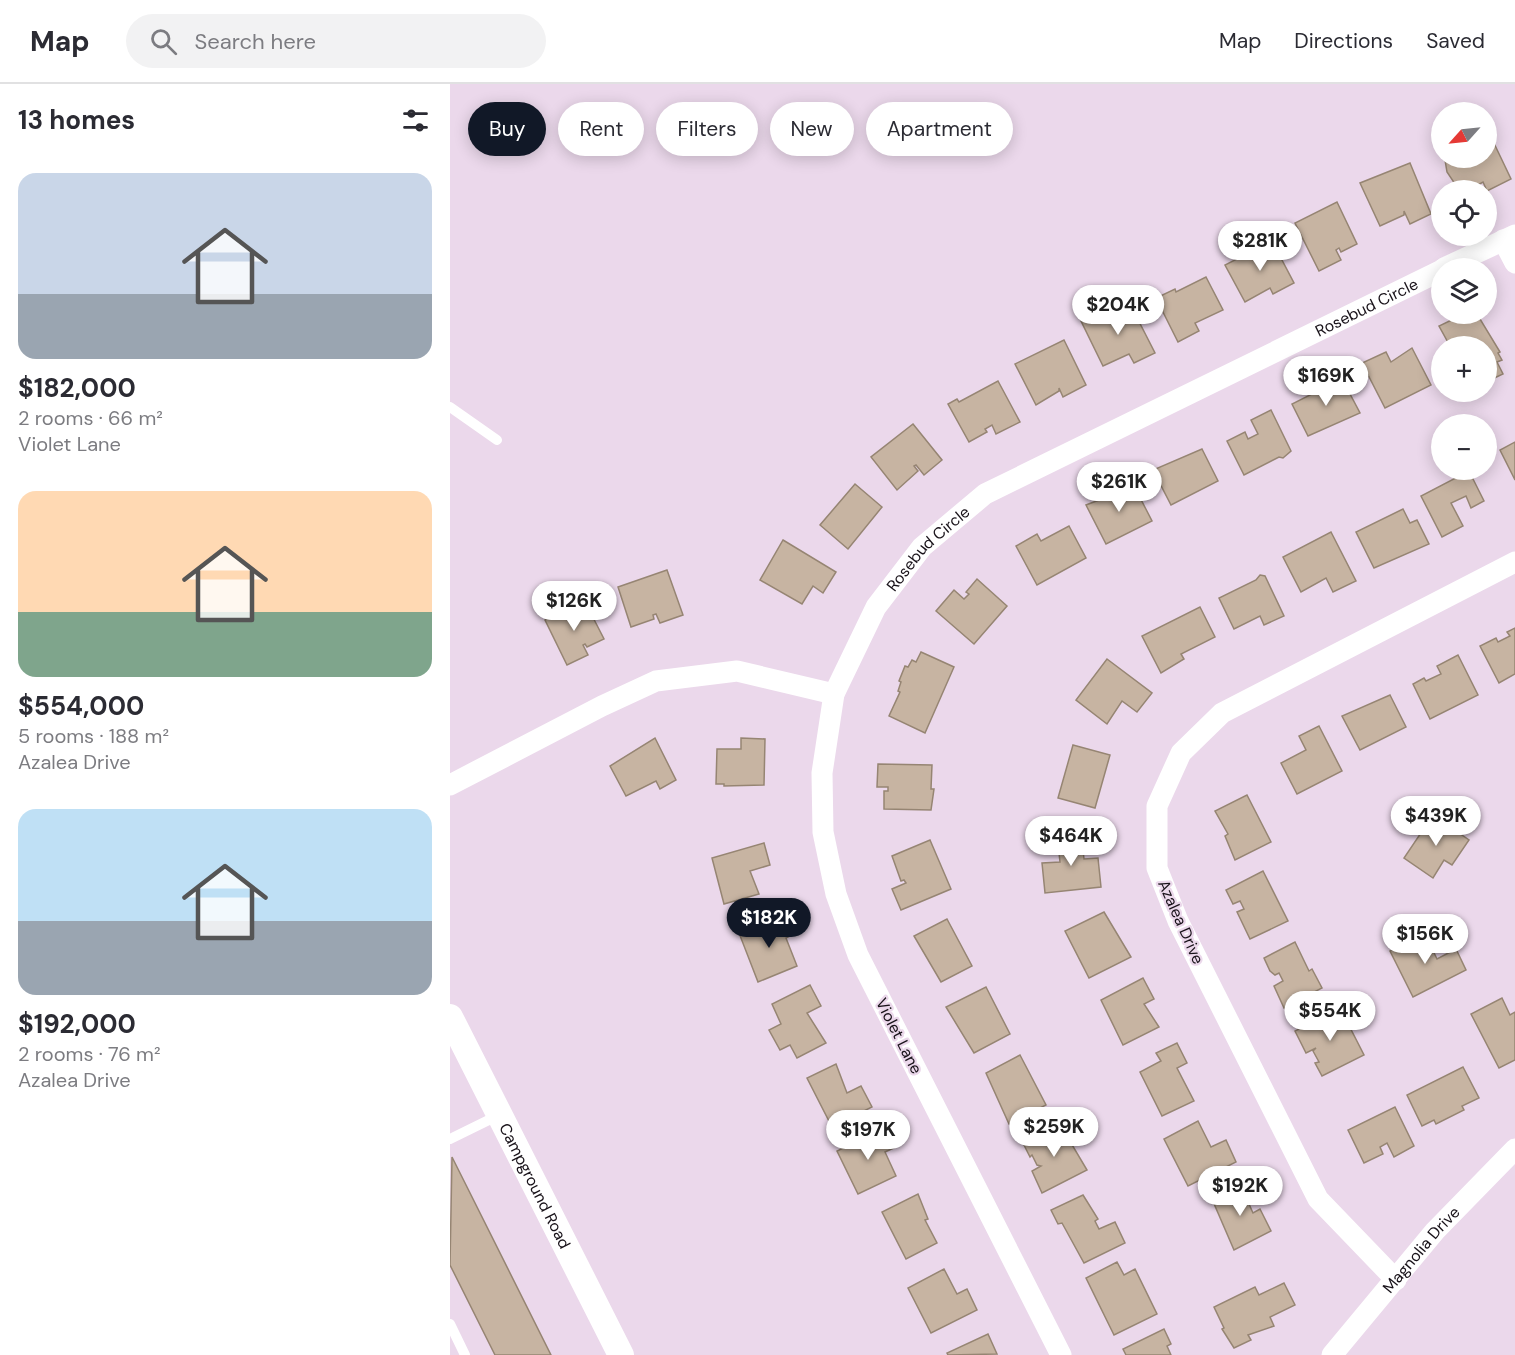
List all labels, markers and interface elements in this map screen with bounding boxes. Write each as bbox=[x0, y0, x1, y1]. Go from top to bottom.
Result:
search box bbox=[126, 14, 546, 68]
text: Map bbox=[30, 23, 90, 60]
icon: search bbox=[147, 25, 180, 58]
text: Search here bbox=[195, 27, 316, 56]
text: Map bbox=[1219, 27, 1261, 55]
text: Directions bbox=[1294, 27, 1393, 55]
text: Saved bbox=[1426, 27, 1485, 55]
chip: Buy bbox=[468, 102, 546, 156]
chip: Rent bbox=[558, 102, 644, 156]
chip: Filters bbox=[656, 102, 758, 156]
chip: New bbox=[770, 102, 854, 156]
chip: Apartment bbox=[866, 102, 1013, 156]
north arrow bbox=[1431, 102, 1497, 168]
map controls bbox=[1431, 102, 1497, 480]
text: 13 homes bbox=[18, 103, 135, 137]
icon: filters bbox=[399, 104, 432, 137]
button: locate bbox=[1431, 180, 1497, 246]
icon: home bbox=[171, 212, 279, 320]
pin: $281K bbox=[1218, 221, 1302, 272]
text: $281K bbox=[1232, 227, 1288, 253]
button: layers bbox=[1431, 258, 1497, 324]
street label: Rosebud Circle bbox=[1312, 273, 1421, 341]
pin: $204K bbox=[1076, 285, 1160, 336]
text: $204K bbox=[1086, 291, 1150, 317]
button: + bbox=[1431, 336, 1497, 402]
pin: $169K bbox=[1284, 356, 1368, 407]
text: $169K bbox=[1297, 362, 1355, 388]
text: $182,000 bbox=[18, 371, 136, 405]
text: 2 rooms · 66 m² bbox=[18, 405, 163, 431]
button: − bbox=[1431, 414, 1497, 480]
text: Violet Lane bbox=[18, 431, 121, 457]
pin: $261K bbox=[1077, 462, 1161, 513]
text: $261K bbox=[1091, 468, 1147, 494]
street label: Rosebud Circle bbox=[882, 501, 974, 595]
icon: home bbox=[171, 530, 279, 638]
pin: $126K bbox=[532, 581, 616, 632]
text: $126K bbox=[546, 587, 602, 613]
text: $554,000 bbox=[18, 689, 144, 723]
text: 5 rooms · 188 m² bbox=[18, 723, 169, 749]
text: Azalea Drive bbox=[18, 749, 131, 775]
pin: $439K bbox=[1394, 796, 1478, 847]
text: $439K bbox=[1405, 802, 1467, 828]
pin: $464K bbox=[1029, 816, 1113, 867]
text: $464K bbox=[1039, 822, 1103, 848]
icon: home bbox=[171, 848, 279, 956]
street label: Azalea Drive bbox=[1153, 877, 1209, 967]
pin: $182K bbox=[727, 898, 811, 949]
text: $182K bbox=[741, 904, 797, 930]
pin: $156K bbox=[1383, 914, 1467, 965]
text: $156K bbox=[1396, 920, 1454, 946]
pin: $554K bbox=[1288, 991, 1372, 1042]
street label: Violet Lane bbox=[871, 995, 927, 1077]
text: $554K bbox=[1298, 997, 1362, 1023]
text: $192,000 bbox=[18, 1007, 136, 1041]
text: 2 rooms · 76 m² bbox=[18, 1041, 161, 1067]
text: Azalea Drive bbox=[18, 1067, 131, 1093]
pin: $259K bbox=[1012, 1107, 1096, 1158]
pin: $197K bbox=[826, 1110, 910, 1161]
text: $259K bbox=[1023, 1113, 1085, 1139]
text: $197K bbox=[840, 1116, 896, 1142]
street label: Campground Road bbox=[495, 1119, 576, 1252]
pin: $192K bbox=[1198, 1166, 1282, 1217]
text: $192K bbox=[1212, 1172, 1268, 1198]
street label: Magnolia Drive bbox=[1378, 1202, 1464, 1297]

